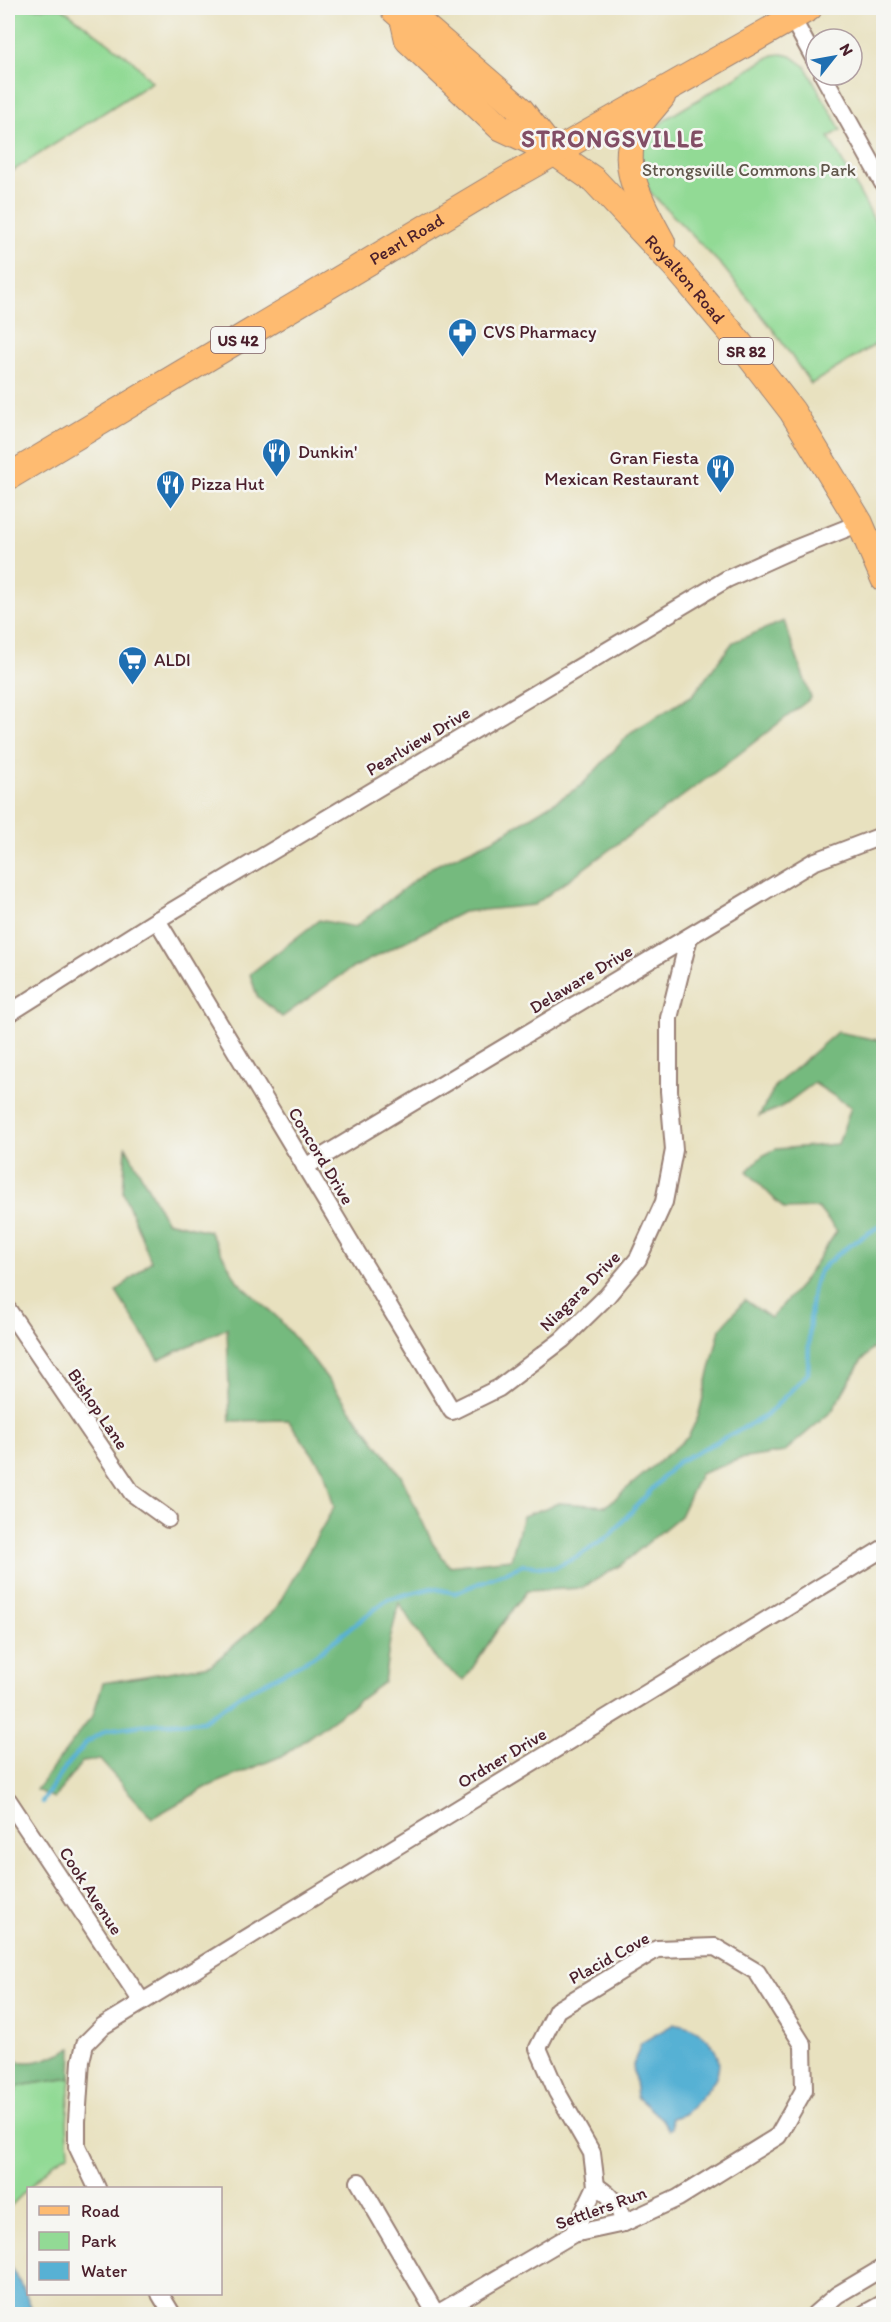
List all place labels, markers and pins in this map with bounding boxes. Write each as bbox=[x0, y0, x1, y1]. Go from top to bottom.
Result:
pharmacy icon: CVS Pharmacy bbox=[446, 316, 478, 358]
place label: CVS Pharmacy bbox=[483, 321, 597, 343]
restaurant icon: Dunkin' bbox=[261, 436, 293, 478]
place label: Dunkin' bbox=[298, 441, 357, 463]
place label: Gran Fiesta Mexican Restaurant bbox=[545, 447, 700, 490]
restaurant icon: Gran Fiesta Mexican Restaurant bbox=[704, 452, 736, 494]
restaurant icon: Pizza Hut bbox=[154, 468, 186, 510]
place label: Pizza Hut bbox=[191, 473, 265, 495]
supermarket icon: ALDI bbox=[117, 644, 149, 686]
place label: ALDI bbox=[154, 649, 191, 671]

